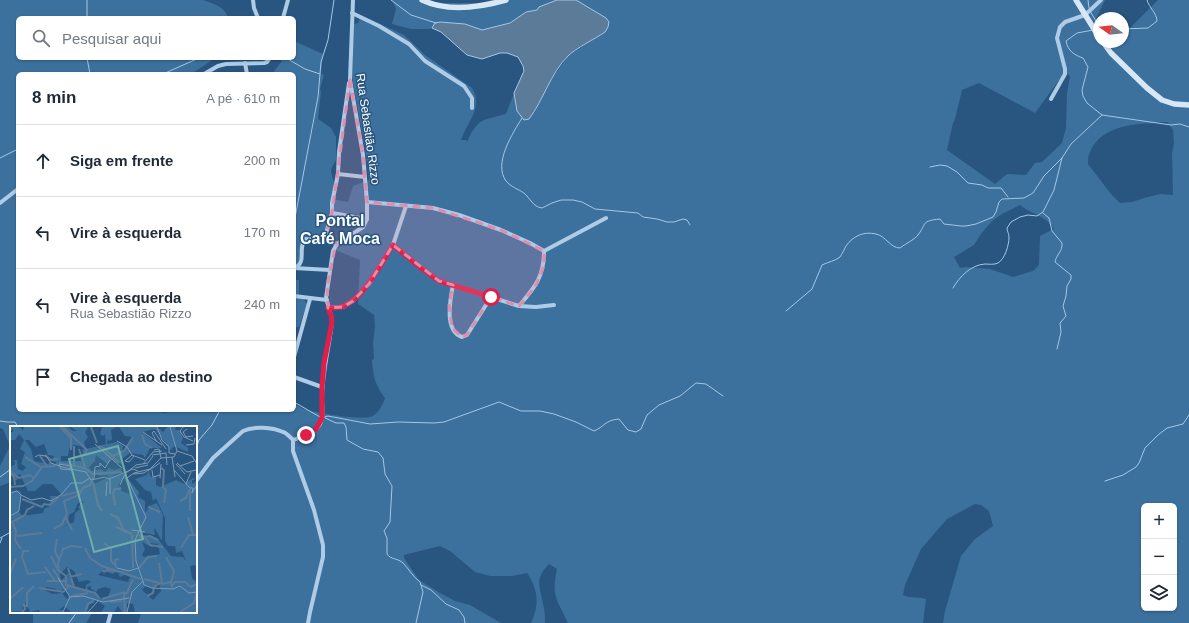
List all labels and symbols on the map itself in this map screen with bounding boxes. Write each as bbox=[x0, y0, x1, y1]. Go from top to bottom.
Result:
north arrow bbox=[1093, 12, 1129, 48]
street label: Rua Sebastião Rizzo bbox=[353, 73, 383, 186]
district label: Pontal Café Moca bbox=[300, 212, 380, 247]
route start bbox=[482, 288, 500, 306]
inset map bbox=[10, 426, 197, 613]
route end bbox=[297, 426, 315, 444]

